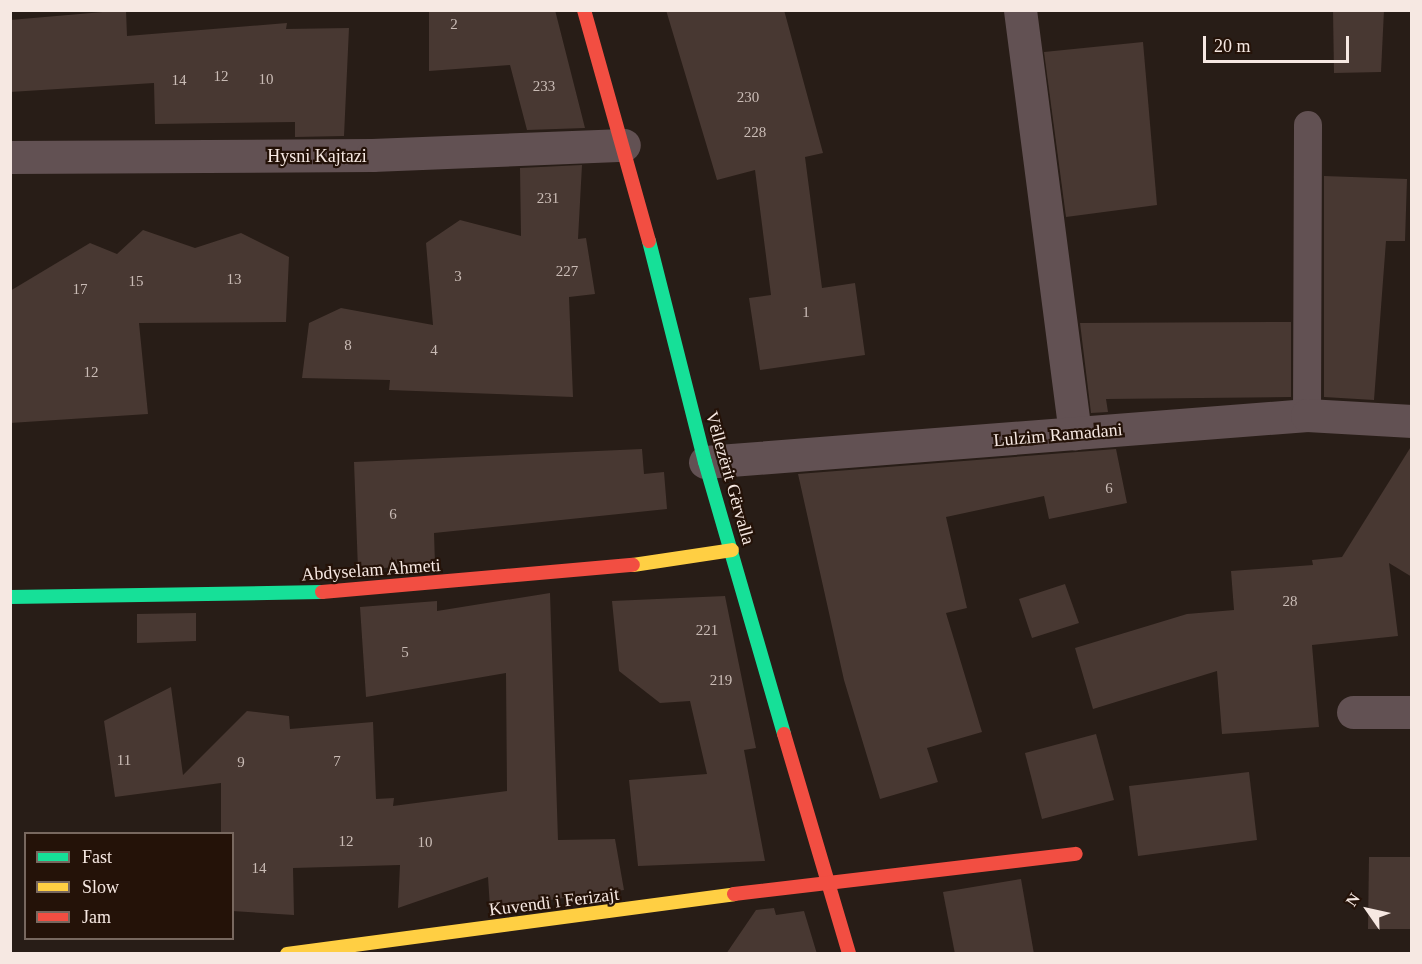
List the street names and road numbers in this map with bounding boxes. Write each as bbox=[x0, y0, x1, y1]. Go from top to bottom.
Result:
street label: Hysni Kajtazi bbox=[267, 145, 367, 167]
street label: Vëllezërit Gërvalla bbox=[701, 409, 759, 547]
street label: Lulzim Ramadani bbox=[993, 419, 1123, 451]
street label: Abdyselam Ahmeti bbox=[300, 554, 442, 586]
street label: Kuvendi i Ferizajt bbox=[488, 883, 620, 921]

